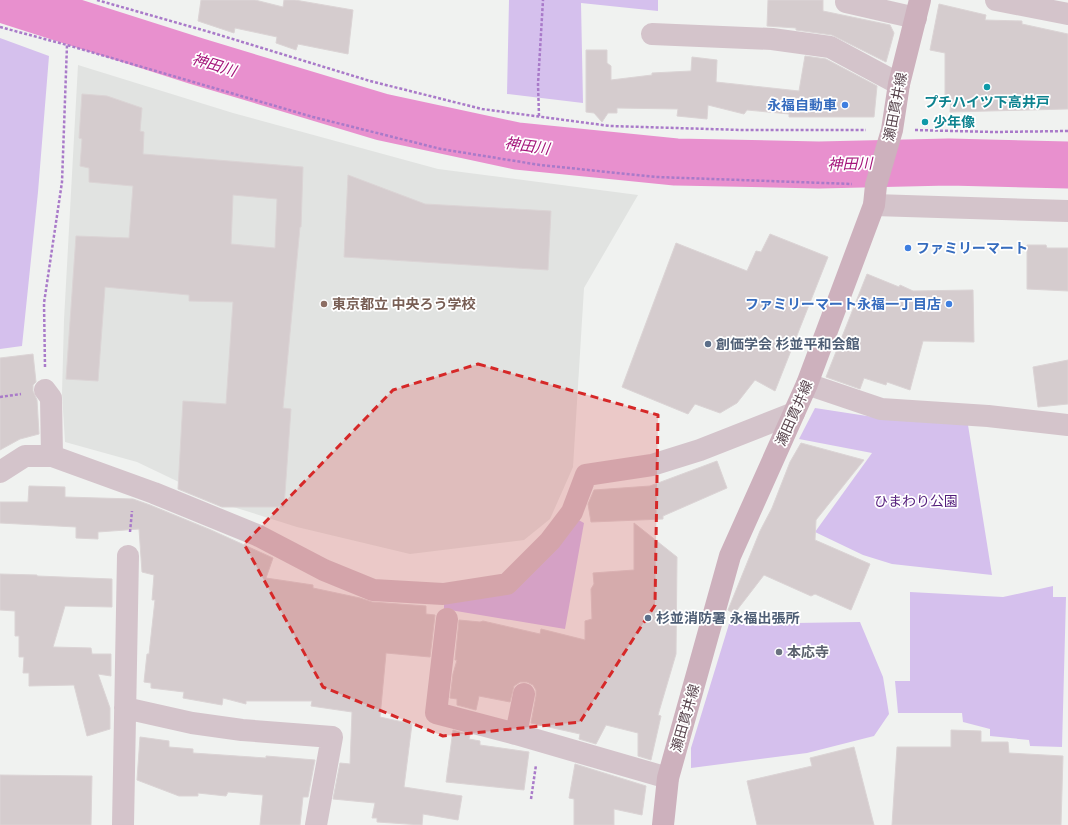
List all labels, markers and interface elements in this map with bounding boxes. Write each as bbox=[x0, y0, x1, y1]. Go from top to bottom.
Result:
water label: 神田川 bbox=[190, 49, 240, 81]
street label: 瀬田貫井線 bbox=[879, 71, 911, 143]
marker: プチハイツ下高井戸 bbox=[982, 82, 992, 92]
place label: プチハイツ下高井戸 bbox=[924, 93, 1050, 111]
place label: 永福自動車 bbox=[767, 96, 837, 114]
marker: 永福自動車 bbox=[840, 100, 850, 110]
place label: 少年像 bbox=[933, 113, 975, 131]
marker: 少年像 bbox=[920, 117, 930, 127]
water label: 神田川 bbox=[503, 133, 553, 158]
water label: 神田川 bbox=[827, 154, 875, 173]
place label: ファミリーマート bbox=[916, 239, 1028, 257]
marker: ファミリーマート bbox=[903, 243, 913, 253]
place label: 東京都立 中央ろう学校 bbox=[332, 295, 476, 313]
place label: ファミリーマート永福一丁目店 bbox=[745, 295, 941, 313]
marker: 東京都立 中央ろう学校 bbox=[319, 299, 329, 309]
marker: ファミリーマート永福一丁目店 bbox=[944, 299, 954, 309]
place label: 創価学会 杉並平和会館 bbox=[716, 335, 860, 353]
marker: 創価学会 杉並平和会館 bbox=[703, 339, 713, 349]
street label: 瀬田貫井線 bbox=[772, 377, 816, 449]
park label: ひまわり公園 bbox=[874, 492, 958, 510]
place label: 杉並消防署 永福出張所 bbox=[656, 609, 800, 627]
marker: 杉並消防署 永福出張所 bbox=[643, 613, 653, 623]
place label: 本応寺 bbox=[787, 643, 829, 661]
marker: 本応寺 bbox=[774, 647, 784, 657]
street label: 瀬田貫井線 bbox=[667, 682, 703, 754]

